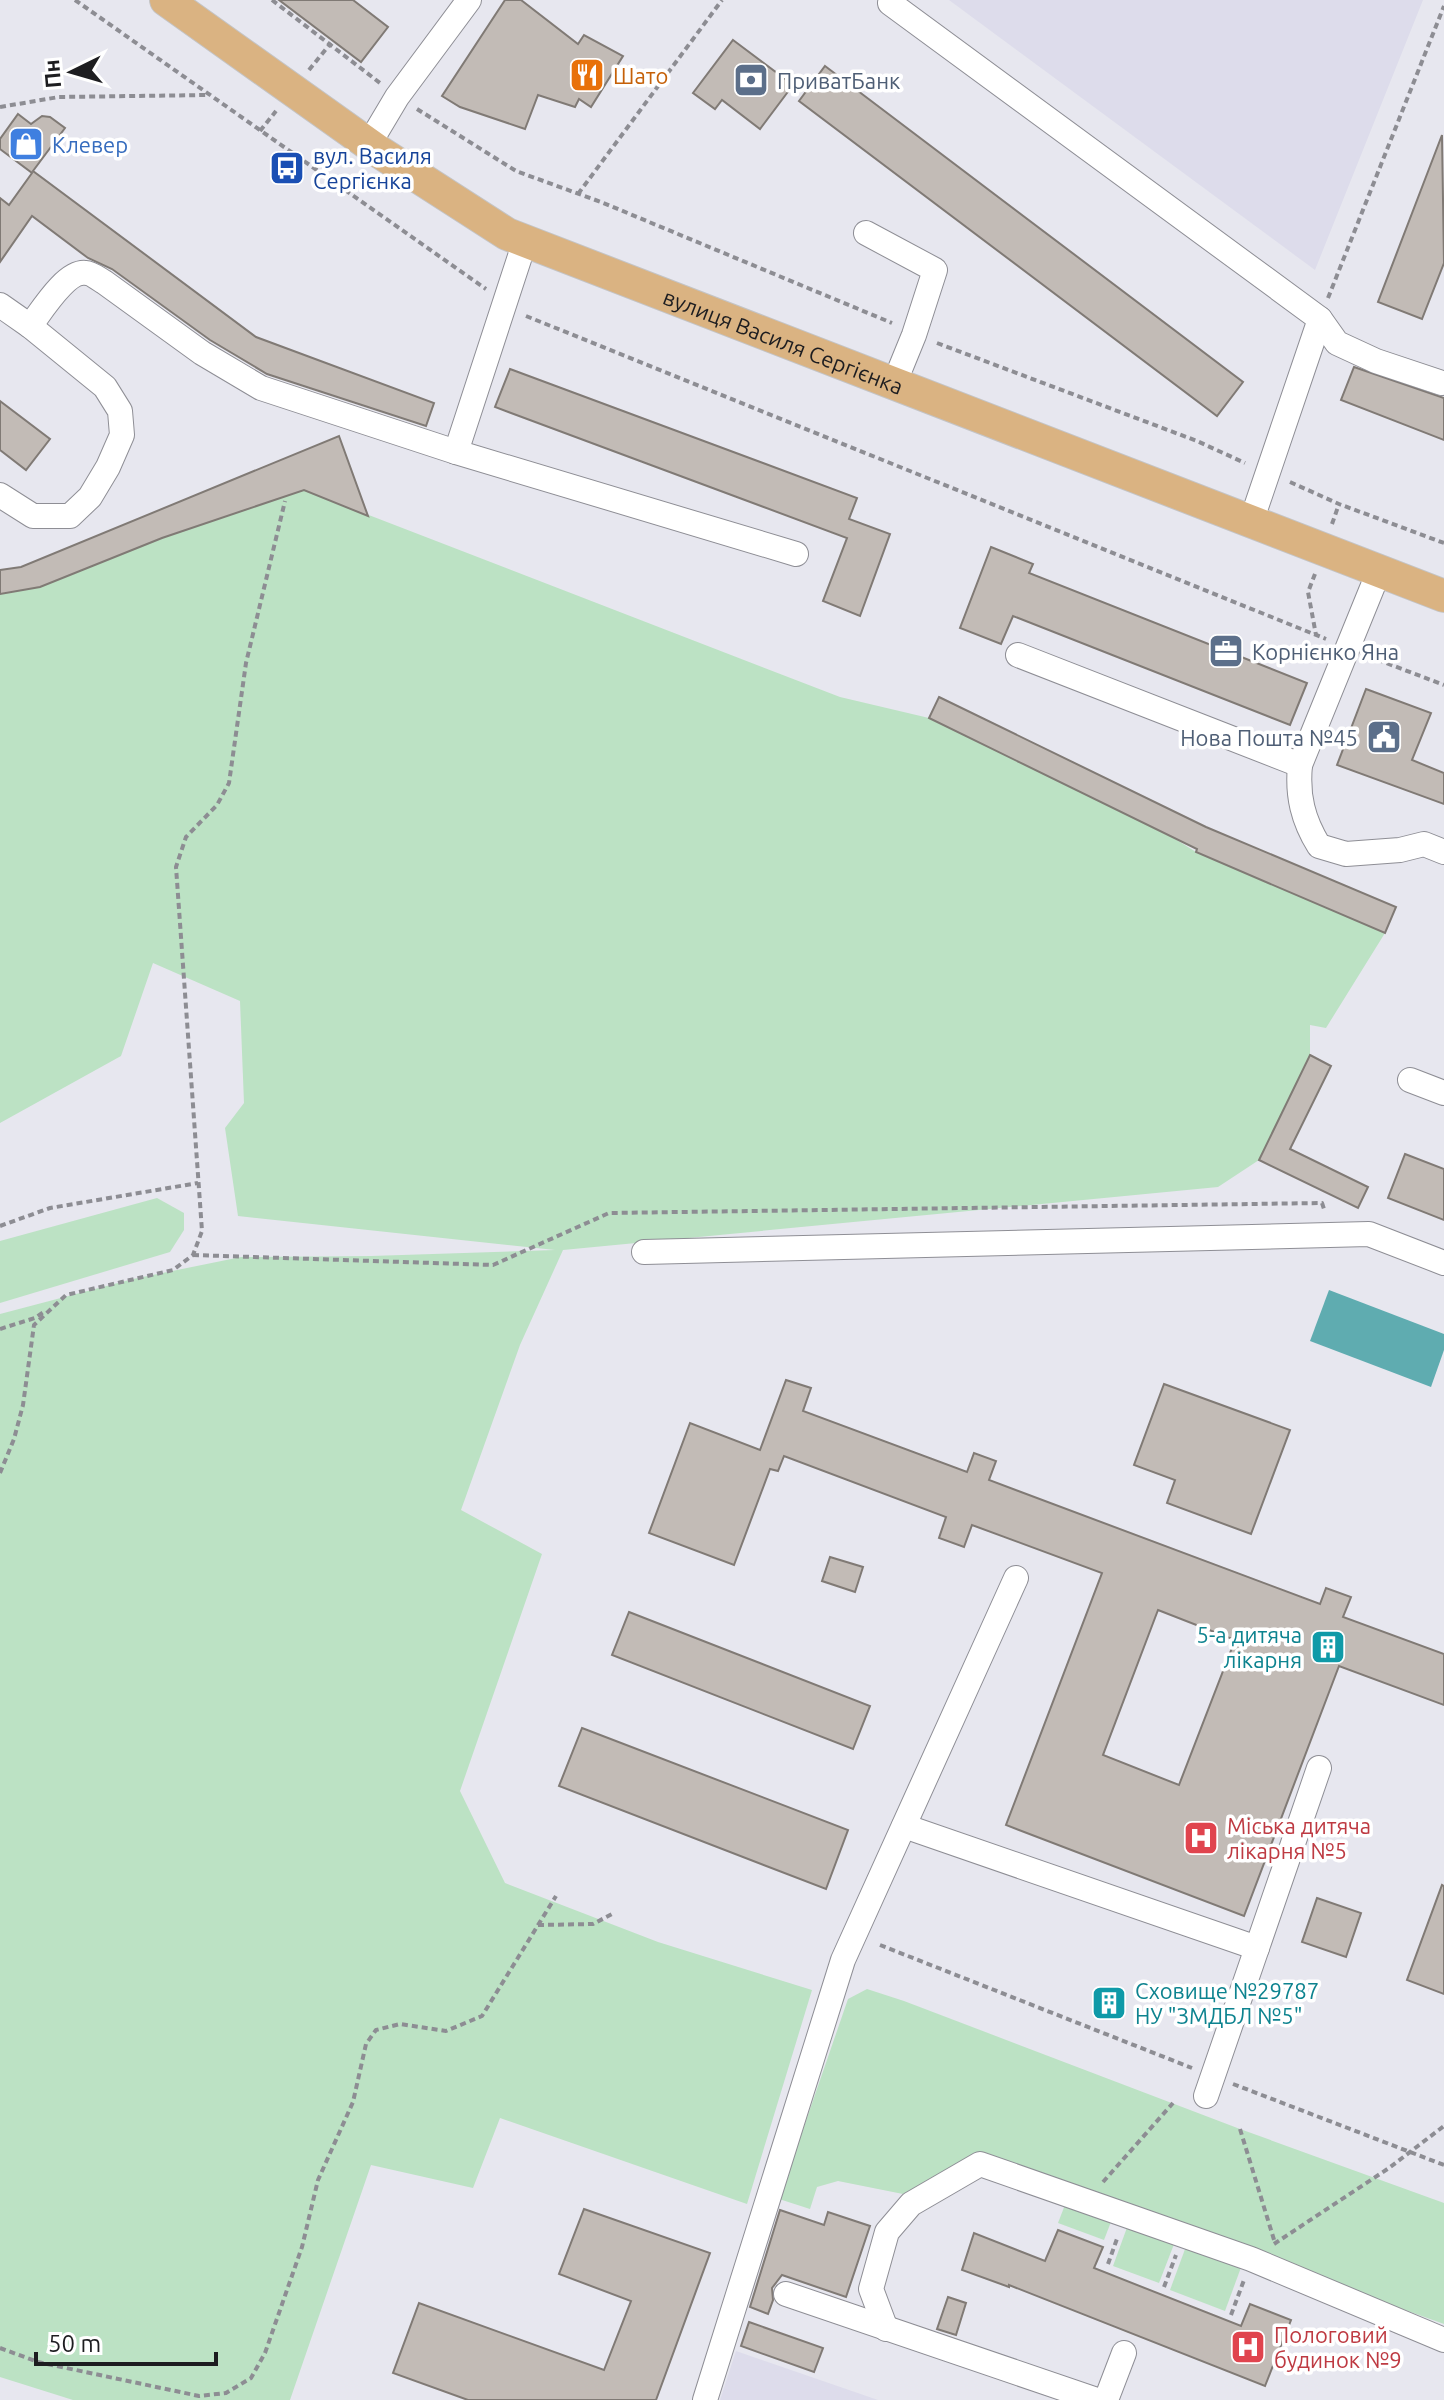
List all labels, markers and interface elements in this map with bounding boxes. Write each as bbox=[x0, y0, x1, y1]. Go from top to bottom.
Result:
north arrow bbox=[32, 32, 112, 112]
restaurant icon: Шато bbox=[568, 56, 606, 94]
text: Пн bbox=[38, 58, 65, 89]
bank icon: ПриватБанк bbox=[732, 61, 770, 99]
place label: Шато bbox=[613, 63, 668, 88]
place label: ПриватБанк bbox=[777, 68, 900, 93]
shop icon: Клевер bbox=[7, 125, 45, 163]
place label: Клевер bbox=[52, 132, 128, 157]
place label: вул. Василя Сергієнка bbox=[313, 143, 432, 193]
bus stop icon: вул. Василя Сергієнка bbox=[268, 149, 306, 187]
street label: вулиця Василя Сергієнка bbox=[660, 283, 907, 398]
office icon: Корнієнко Яна bbox=[1207, 632, 1245, 670]
place label: Корнієнко Яна bbox=[1252, 639, 1399, 664]
public building icon: Нова Пошта №45 bbox=[1365, 718, 1403, 756]
place label: Нова Пошта №45 bbox=[1180, 725, 1358, 750]
place label: 5-а дитяча лікарня bbox=[1196, 1622, 1302, 1672]
building icon: 5-а дитяча лікарня bbox=[1309, 1628, 1347, 1666]
place label: Міська дитяча лікарня №5 bbox=[1227, 1813, 1371, 1863]
hospital icon: Міська дитяча лікарня №5 bbox=[1182, 1819, 1220, 1857]
place label: Сховище №29787 НУ "ЗМДБЛ №5" bbox=[1135, 1978, 1319, 2028]
building icon: Сховище №29787 НУ "ЗМДБЛ №5" bbox=[1090, 1984, 1128, 2022]
scale bar bbox=[36, 2316, 216, 2366]
place label: Пологовий будинок №9 bbox=[1274, 2322, 1402, 2372]
hospital icon: Пологовий будинок №9 bbox=[1229, 2328, 1267, 2366]
text: 50 m bbox=[48, 2330, 101, 2357]

